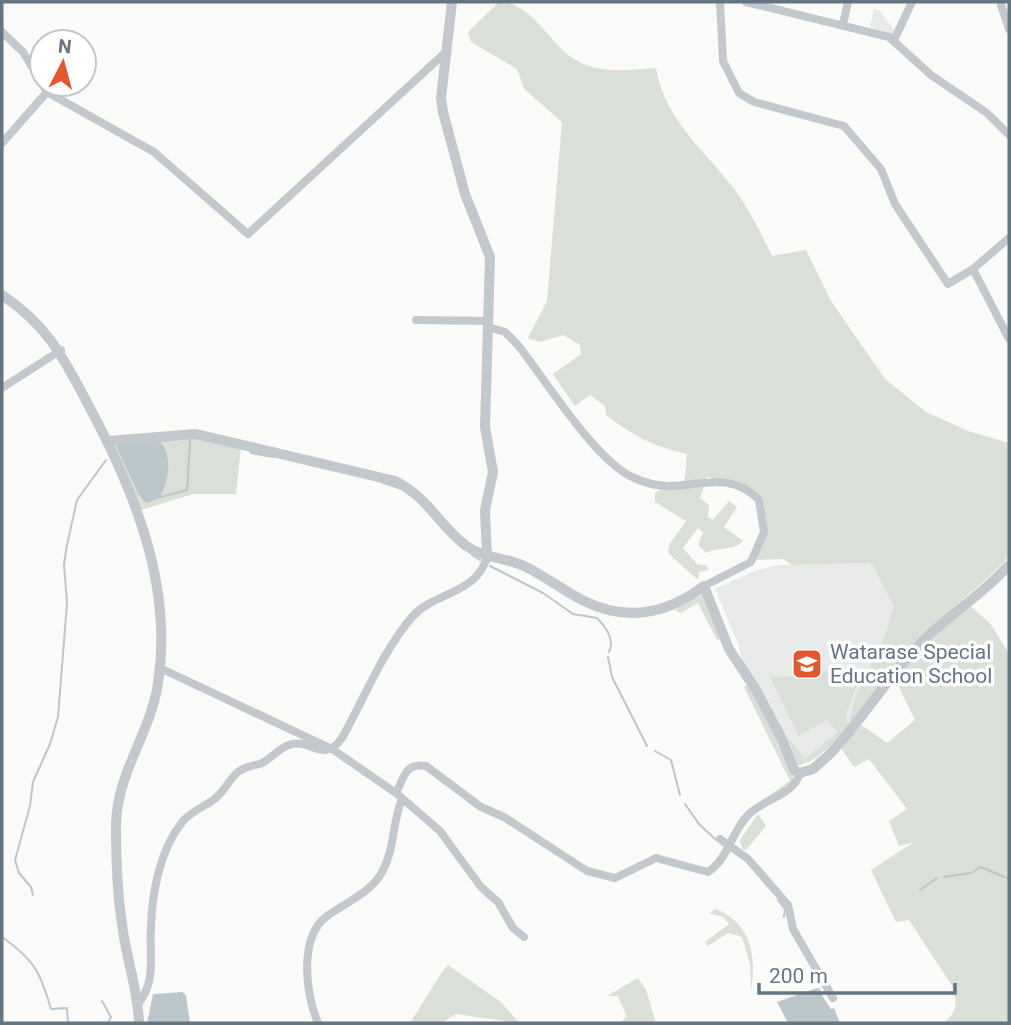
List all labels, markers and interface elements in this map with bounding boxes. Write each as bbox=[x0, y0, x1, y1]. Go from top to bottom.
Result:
north arrow bbox=[28, 28, 98, 98]
text: N bbox=[57, 34, 73, 59]
place label: Watarase Special Education School bbox=[830, 640, 992, 688]
school or university icon: Watarase Special Education School bbox=[790, 647, 824, 681]
scale bar bbox=[759, 951, 955, 995]
text: 200 m bbox=[769, 964, 828, 988]

